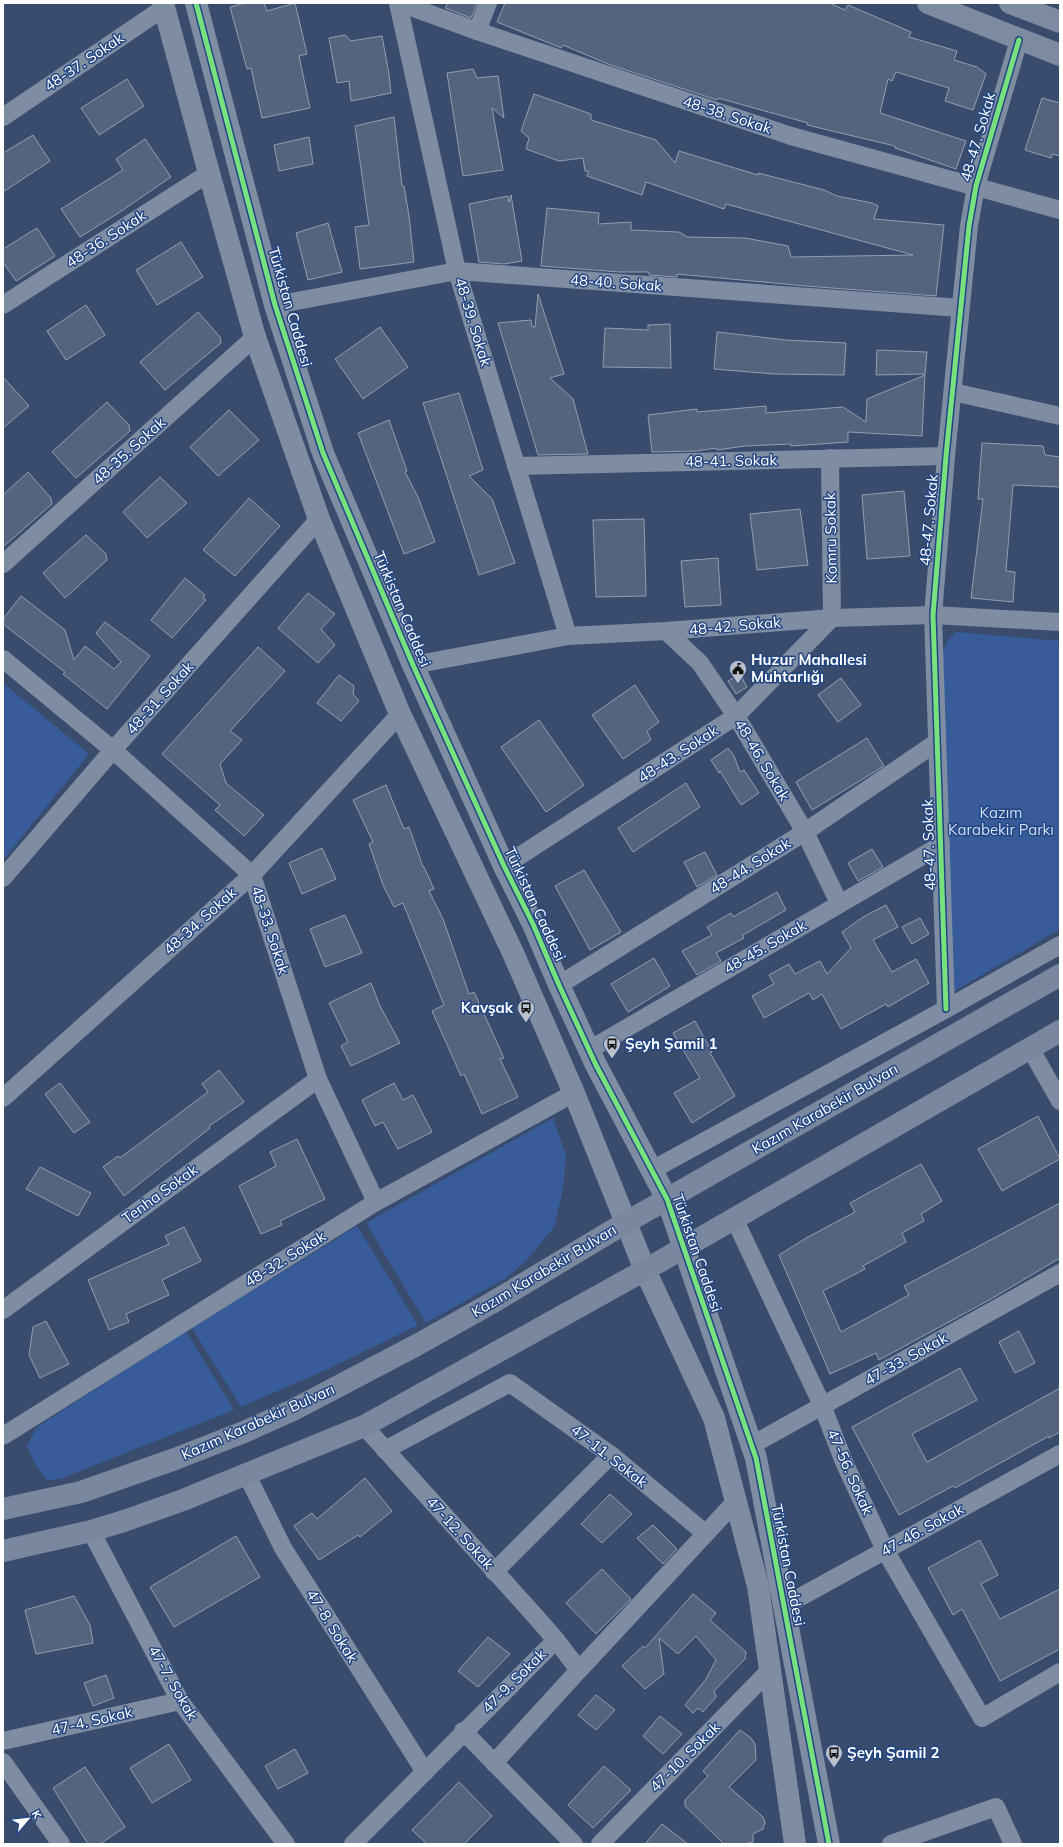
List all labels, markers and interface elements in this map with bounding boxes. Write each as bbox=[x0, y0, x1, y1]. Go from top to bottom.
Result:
street label: 48-37. Sokak bbox=[40, 28, 127, 95]
street label: 48-47. Sokak bbox=[956, 90, 999, 184]
street label: 48-38. Sokak bbox=[680, 91, 774, 138]
street label: 48-36. Sokak bbox=[62, 205, 150, 272]
street label: Türkistan Caddesi bbox=[264, 245, 317, 369]
street label: 48-40. Sokak bbox=[569, 270, 663, 295]
street label: 48-39. Sokak bbox=[451, 275, 496, 369]
street label: 48-35. Sokak bbox=[88, 413, 169, 488]
street label: 48-41. Sokak bbox=[685, 450, 777, 471]
street label: 48-47. Sokak bbox=[915, 473, 942, 567]
street label: Komru Sokak bbox=[820, 492, 841, 584]
street label: Türkistan Caddesi bbox=[370, 548, 435, 670]
street label: 48-42. Sokak bbox=[688, 612, 782, 639]
place label: Huzur Mahallesi Muhtarlığı bbox=[751, 650, 867, 686]
street label: 48-31. Sokak bbox=[122, 657, 198, 738]
public building icon: Huzur Mahallesi Muhtarlığı bbox=[728, 659, 748, 684]
street label: 48-46. Sokak bbox=[731, 715, 794, 804]
street label: 48-43. Sokak bbox=[634, 720, 722, 787]
street label: 48-47. Sokak bbox=[917, 798, 940, 891]
park label: Kazım Karabekir Parkı bbox=[948, 803, 1054, 839]
street label: 48-44. Sokak bbox=[706, 833, 794, 898]
street label: Türkistan Caddesi bbox=[501, 844, 570, 964]
street label: 48-34. Sokak bbox=[159, 883, 240, 958]
street label: 48-33. Sokak bbox=[247, 883, 294, 977]
street label: 48-45. Sokak bbox=[720, 915, 810, 978]
place label: Kavşak bbox=[461, 998, 514, 1017]
bus stop icon: Kavşak bbox=[516, 998, 536, 1023]
bus stop icon: Şeyh Şamil 1 bbox=[602, 1034, 622, 1059]
place label: Şeyh Şamil 1 bbox=[625, 1034, 717, 1053]
street label: Kazım Karabekir Bulvarı bbox=[748, 1059, 901, 1158]
street label: Tenha Sokak bbox=[118, 1160, 201, 1227]
street label: Türkistan Caddesi bbox=[668, 1191, 727, 1314]
street label: Kazım Karabekir Bulvarı bbox=[468, 1220, 620, 1321]
street label: 48-32. Sokak bbox=[241, 1226, 329, 1291]
street label: 47-33. Sokak bbox=[861, 1328, 951, 1389]
street label: Kazım Karabekir Bulvarı bbox=[178, 1379, 337, 1464]
street label: 47-11. Sokak bbox=[567, 1420, 652, 1492]
street label: 47-56. Sokak bbox=[823, 1426, 878, 1518]
street label: 47-12. Sokak bbox=[423, 1492, 498, 1573]
street label: 47-46. Sokak bbox=[877, 1499, 967, 1560]
street label: Türkistan Caddesi bbox=[767, 1502, 810, 1628]
street label: 47-8. Sokak bbox=[302, 1585, 363, 1666]
street label: 47-7. Sokak bbox=[144, 1642, 203, 1724]
street label: 47-9. Sokak bbox=[478, 1644, 550, 1717]
street label: 47-4. Sokak bbox=[49, 1702, 135, 1739]
street label: 47-10. Sokak bbox=[645, 1717, 724, 1796]
bus stop icon: Şeyh Şamil 2 bbox=[824, 1743, 844, 1768]
place label: Şeyh Şamil 2 bbox=[847, 1743, 939, 1762]
north arrow bbox=[8, 1799, 48, 1839]
text: K bbox=[29, 1808, 45, 1821]

